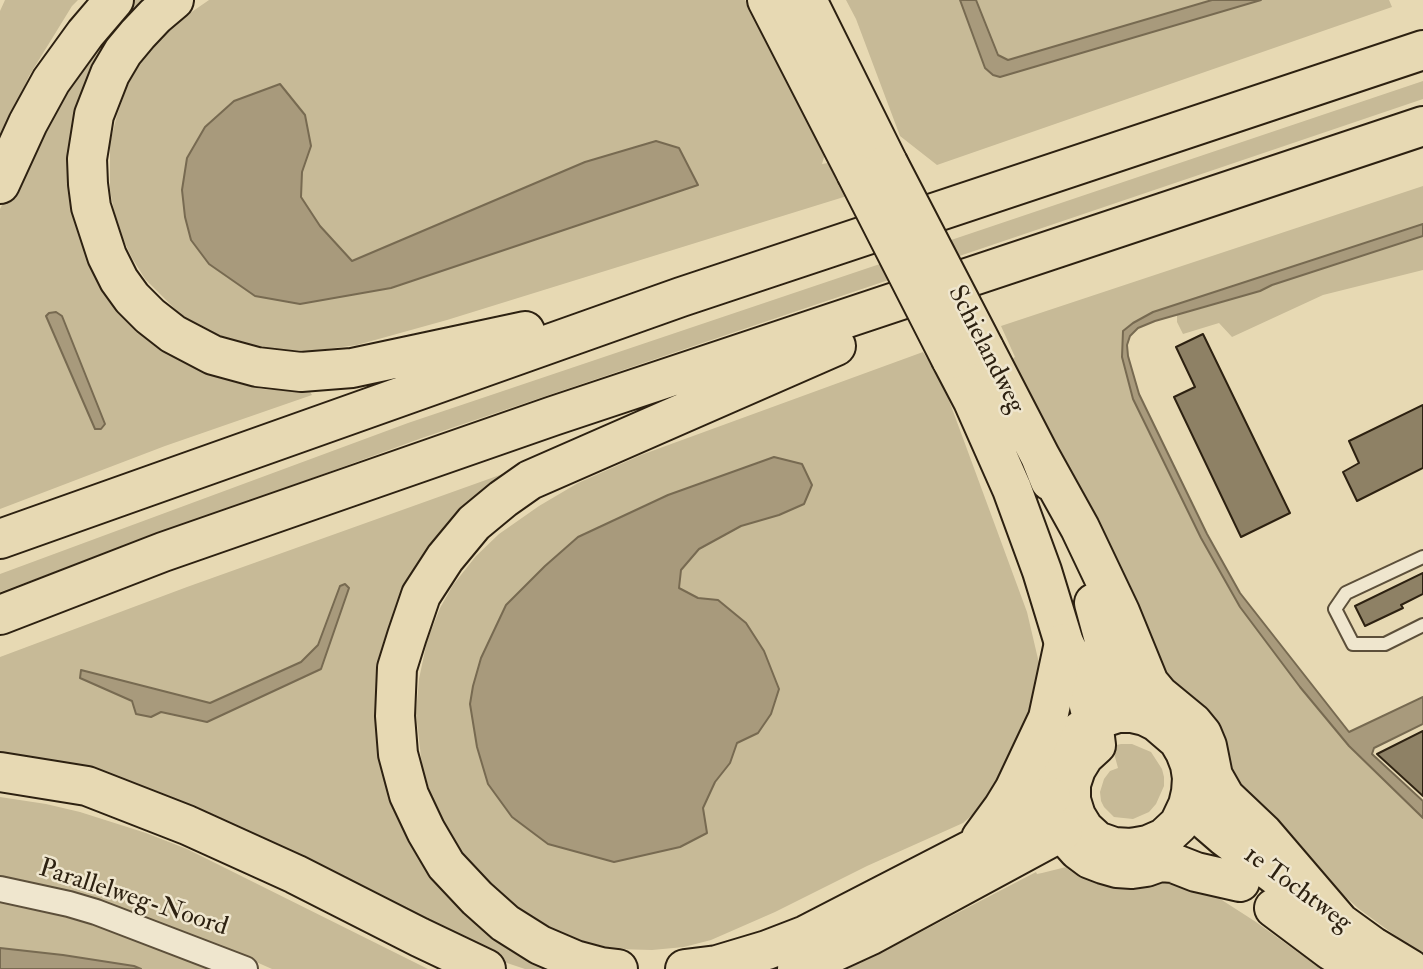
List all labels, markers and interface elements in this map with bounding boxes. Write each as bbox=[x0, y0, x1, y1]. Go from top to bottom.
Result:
street label: Schielandweg bbox=[940, 281, 1030, 419]
street label: 1e Tochtweg bbox=[1237, 840, 1357, 940]
street label: Parallelweg-Noord bbox=[35, 854, 231, 944]

